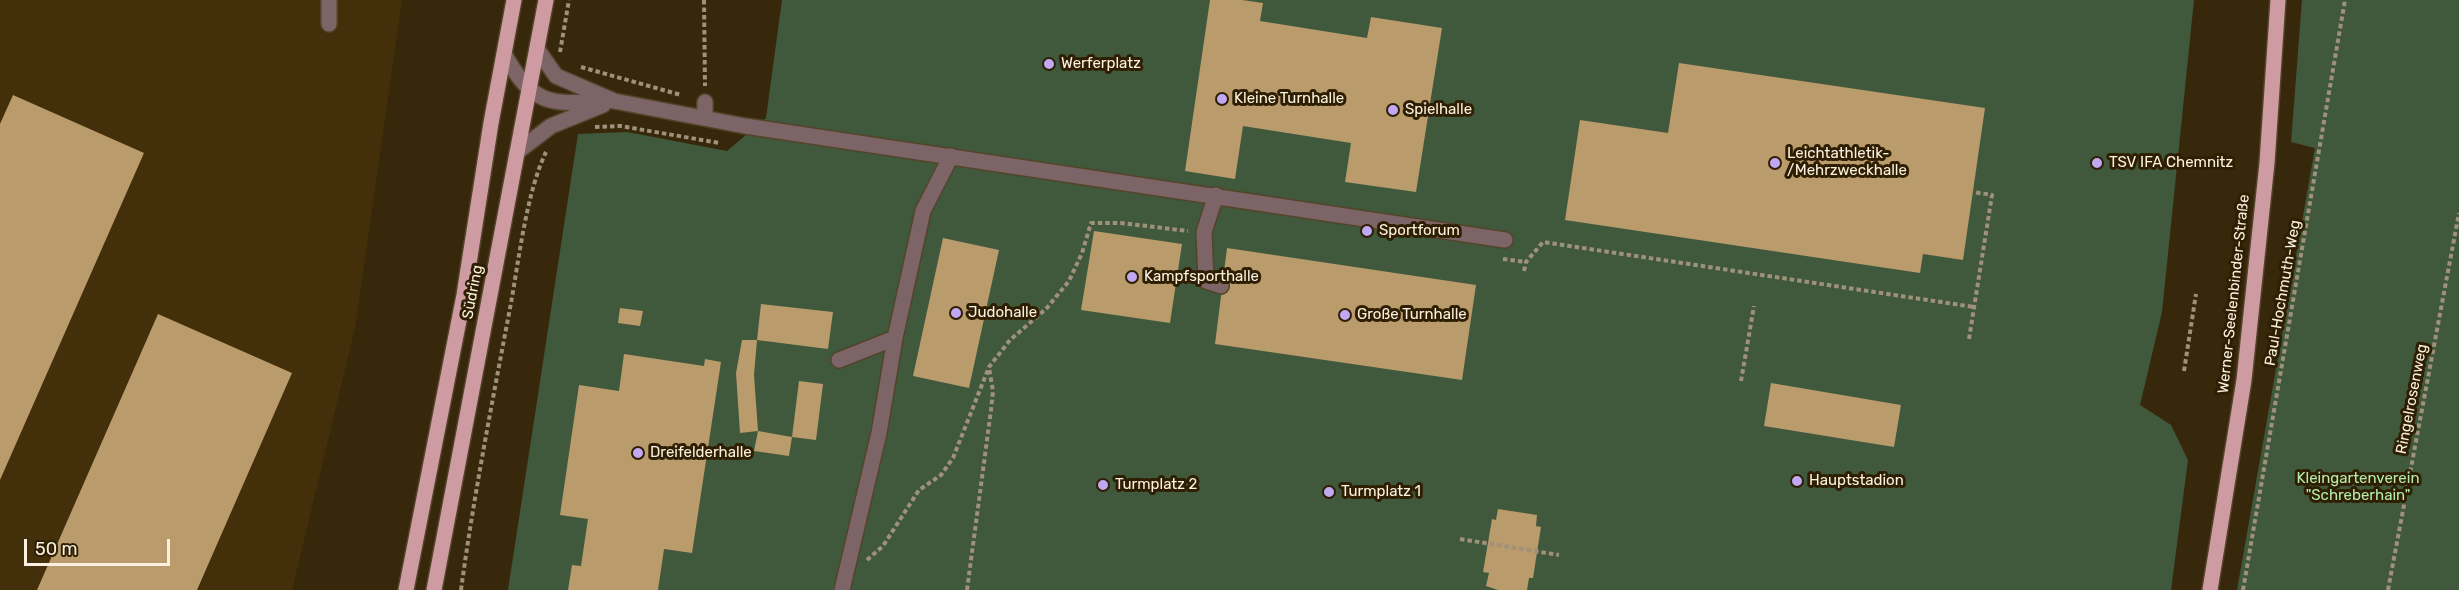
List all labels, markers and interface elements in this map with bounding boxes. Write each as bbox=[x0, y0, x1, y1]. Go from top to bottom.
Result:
place label: Werferplatz bbox=[1061, 55, 1141, 73]
marker: Werferplatz bbox=[1042, 57, 1056, 71]
place label: Kleine Turnhalle bbox=[1234, 90, 1344, 108]
marker: Kleine Turnhalle bbox=[1215, 92, 1229, 106]
place label: Spielhalle bbox=[1405, 101, 1472, 119]
marker: Spielhalle bbox=[1386, 103, 1400, 117]
place label: Leichtathletik- /Mehrzweckhalle bbox=[1787, 145, 1907, 180]
place label: TSV IFA Chemnitz bbox=[2109, 154, 2233, 172]
marker: Leichtathletik- /Mehrzweckhalle bbox=[1768, 156, 1782, 170]
marker: TSV IFA Chemnitz bbox=[2090, 156, 2104, 170]
street label: Werner-Seelenbinder-Straße bbox=[2215, 194, 2253, 394]
street label: Paul-Hochmuth-Weg bbox=[2261, 219, 2305, 367]
place label: Sportforum bbox=[1379, 222, 1460, 240]
marker: Sportforum bbox=[1360, 224, 1374, 238]
street label: Südring bbox=[459, 263, 487, 321]
place label: Kampfsporthalle bbox=[1144, 268, 1259, 286]
marker: Kampfsporthalle bbox=[1125, 270, 1139, 284]
place label: Judohalle bbox=[968, 304, 1037, 322]
marker: Judohalle bbox=[949, 306, 963, 320]
place label: Große Turnhalle bbox=[1357, 306, 1467, 324]
marker: Große Turnhalle bbox=[1338, 308, 1352, 322]
street label: Ringelrosenweg bbox=[2392, 342, 2432, 456]
place label: Dreifelderhalle bbox=[650, 444, 752, 462]
marker: Dreifelderhalle bbox=[631, 446, 645, 460]
park label: Kleingartenverein "Schreberhain" bbox=[2297, 470, 2419, 505]
place label: Hauptstadion bbox=[1809, 472, 1904, 490]
marker: Hauptstadion bbox=[1790, 474, 1804, 488]
place label: Turmplatz 2 bbox=[1115, 476, 1197, 494]
marker: Turmplatz 2 bbox=[1096, 478, 1110, 492]
place label: Turmplatz 1 bbox=[1341, 483, 1421, 501]
marker: Turmplatz 1 bbox=[1322, 485, 1336, 499]
scale bar bbox=[27, 527, 172, 565]
text: 50 m bbox=[35, 538, 78, 560]

